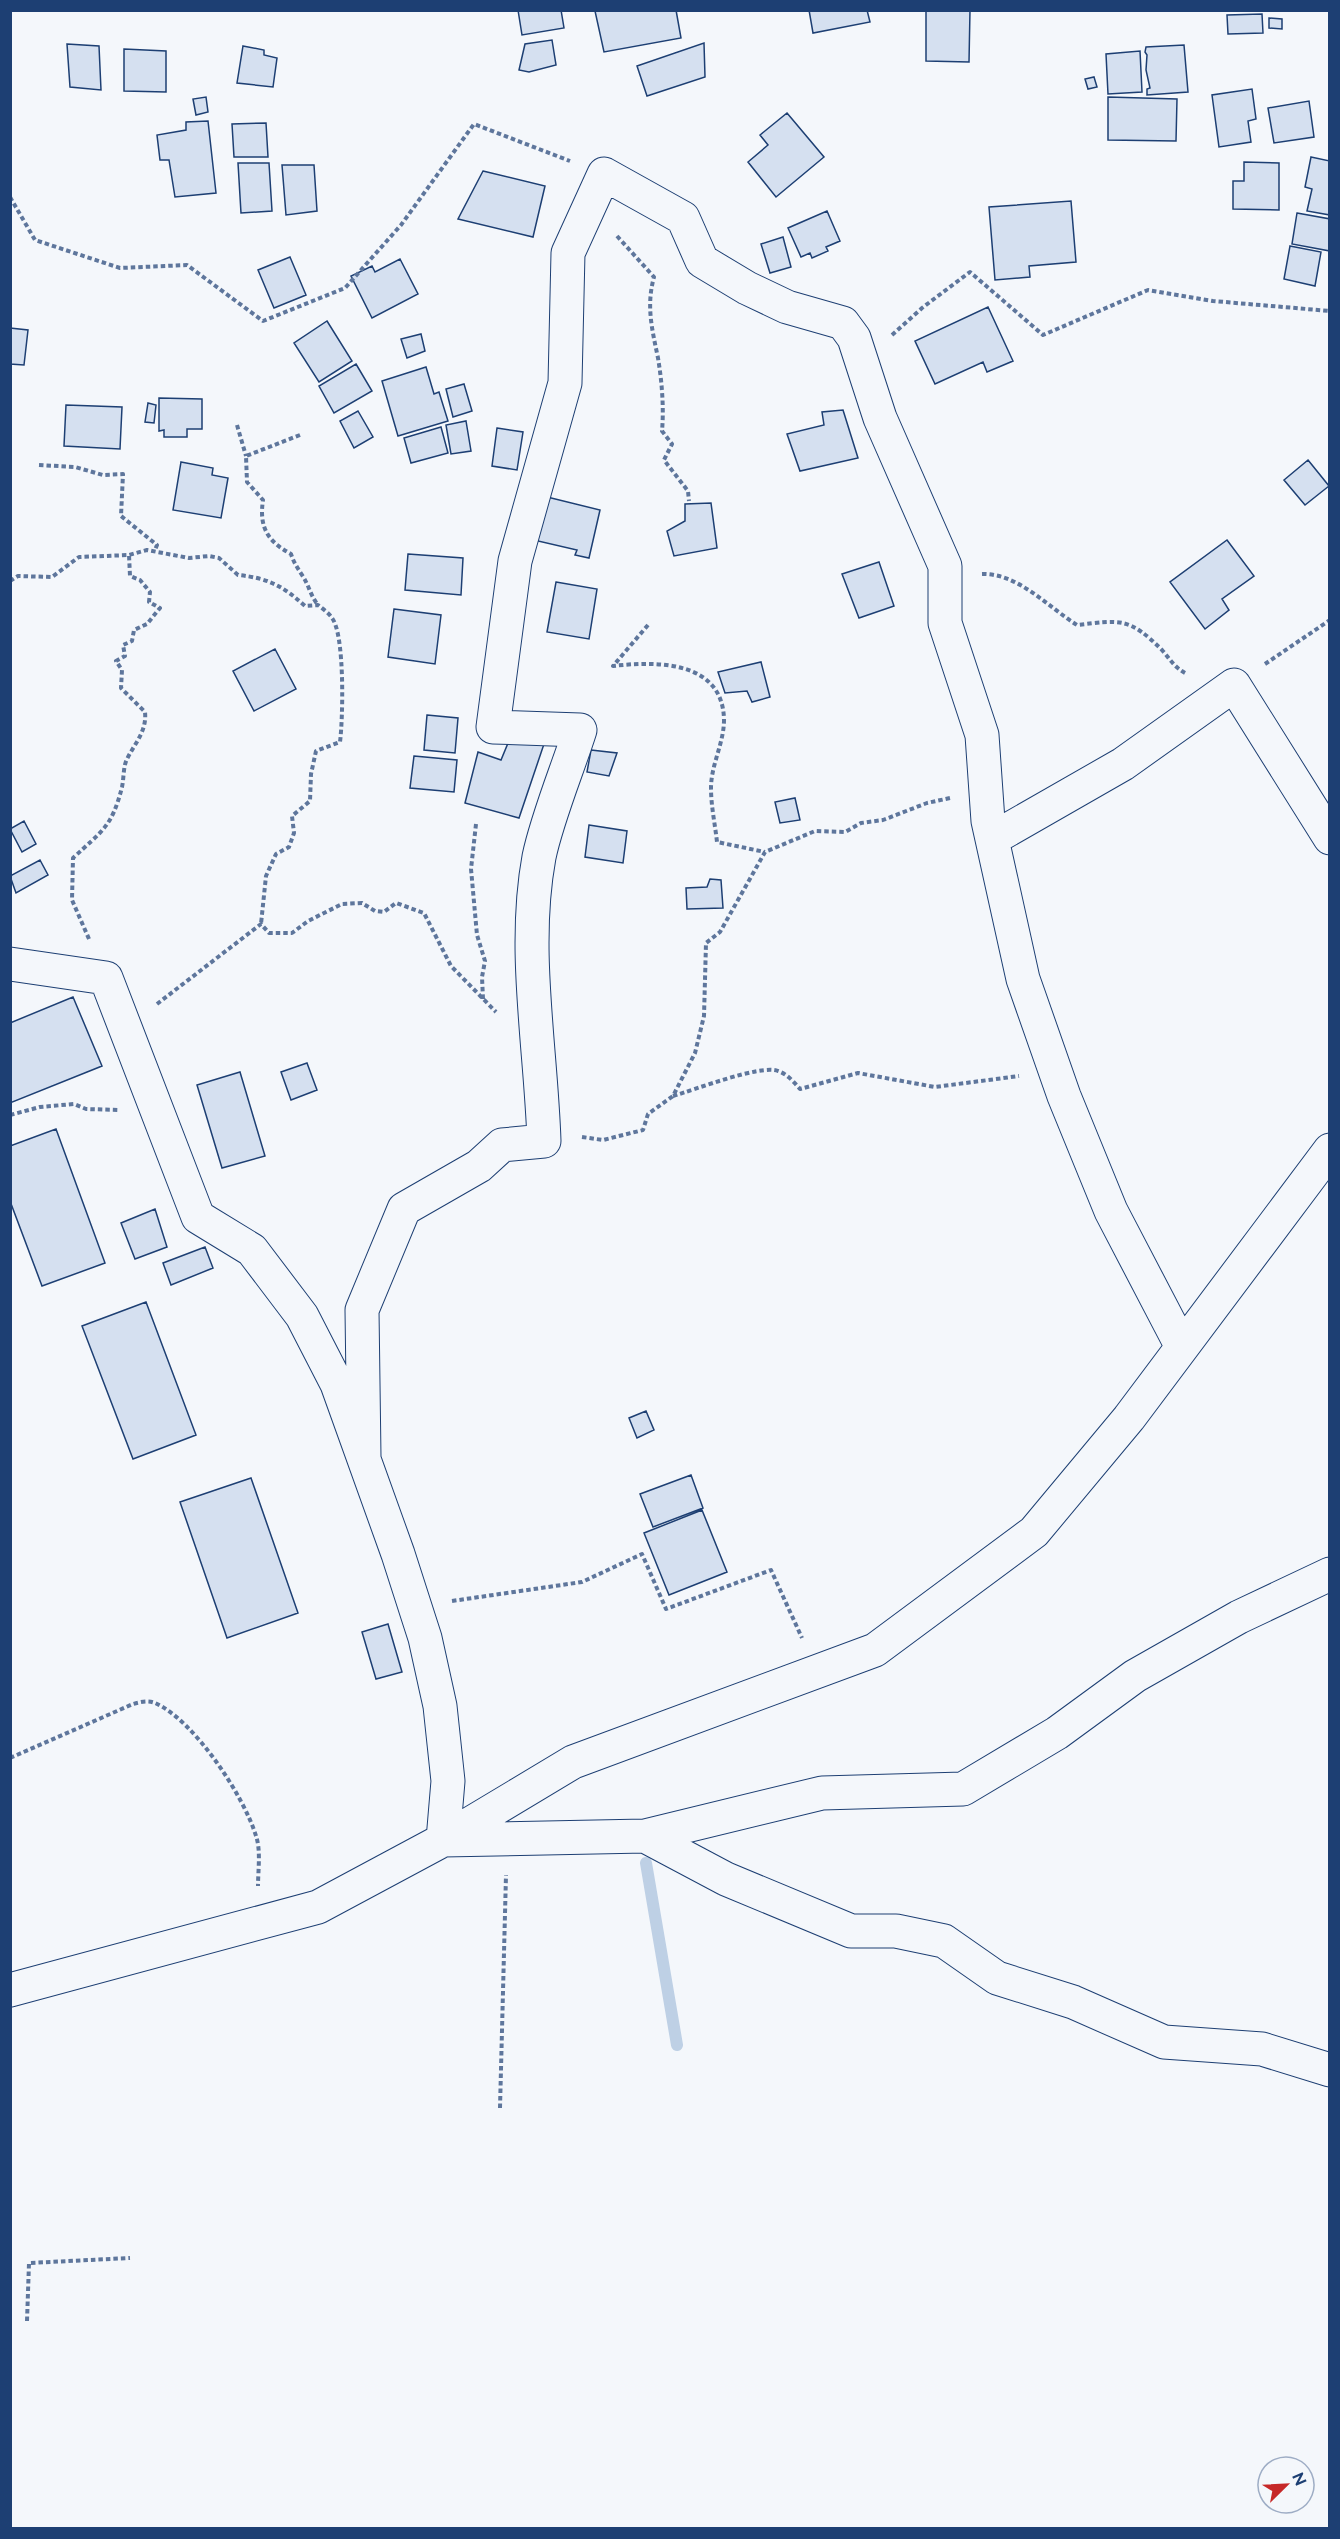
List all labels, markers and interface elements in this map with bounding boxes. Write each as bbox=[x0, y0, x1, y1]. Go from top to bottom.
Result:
north arrow bbox=[1256, 2455, 1316, 2515]
text: N bbox=[1288, 2470, 1310, 2489]

